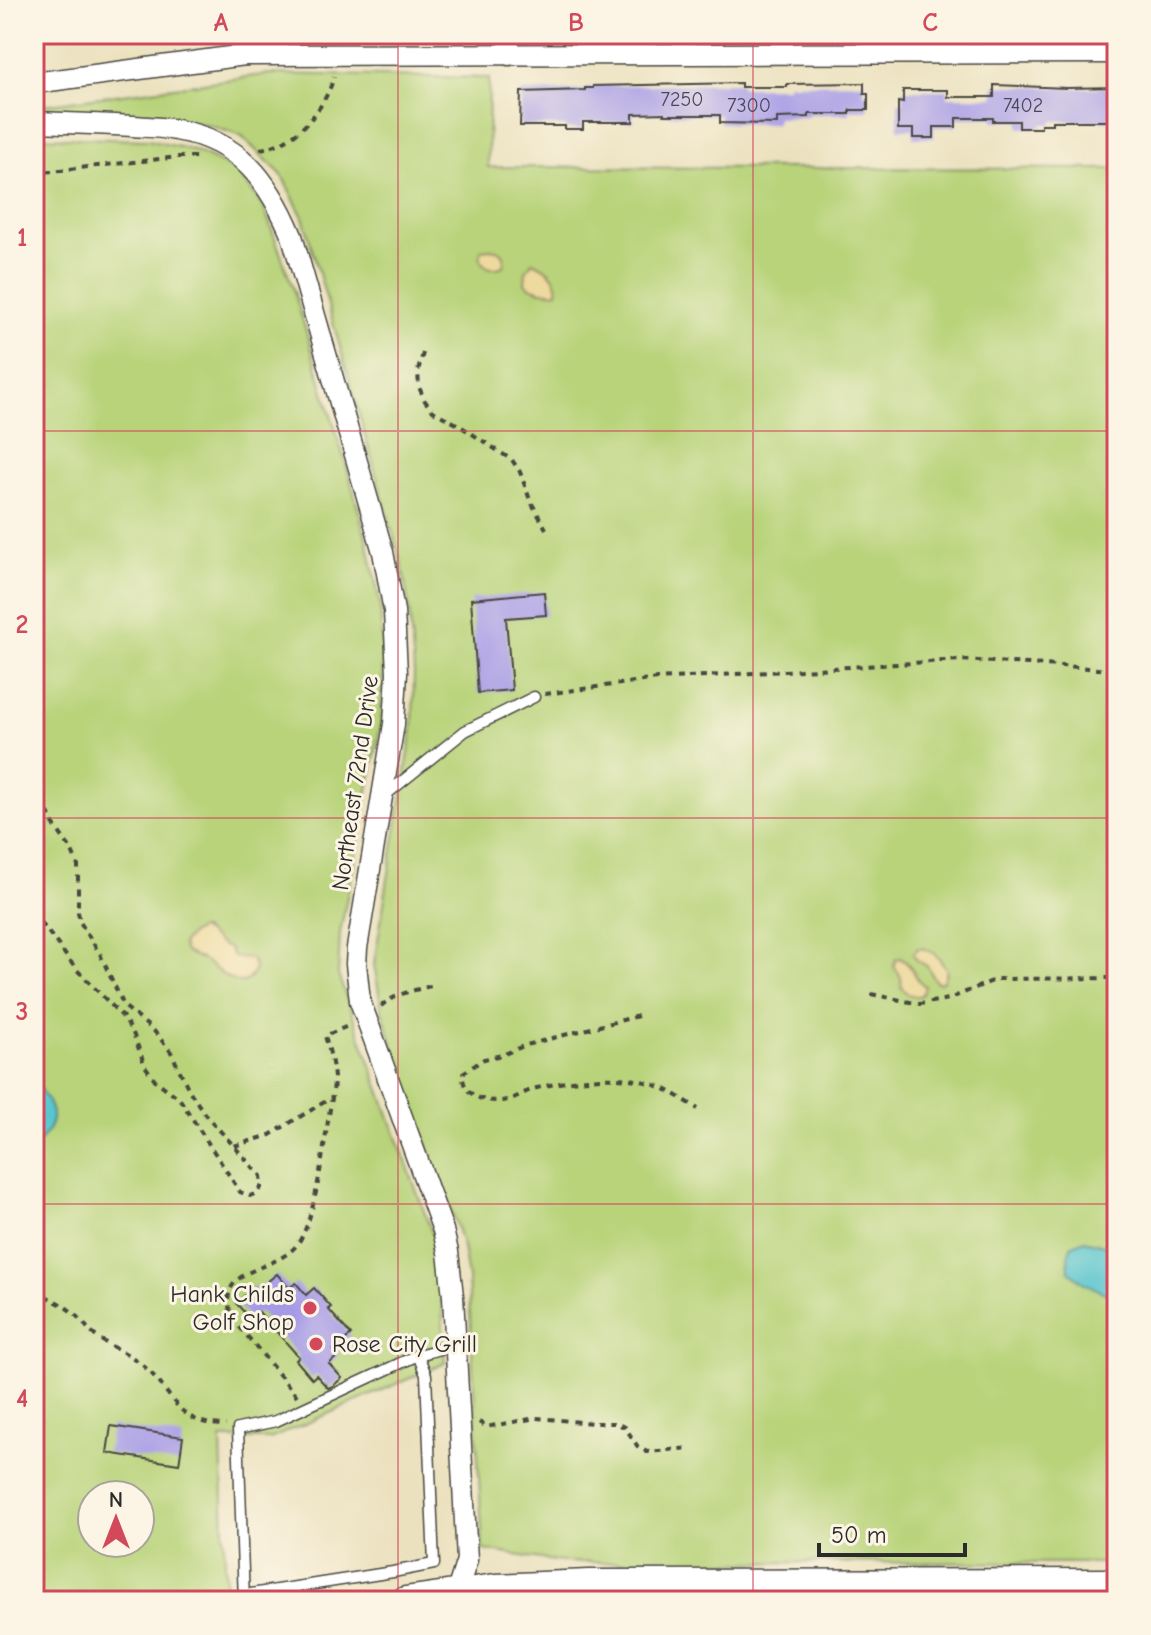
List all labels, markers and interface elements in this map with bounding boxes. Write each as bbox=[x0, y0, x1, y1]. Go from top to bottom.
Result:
text: A bbox=[214, 8, 229, 38]
text: B bbox=[568, 8, 584, 38]
text: C bbox=[922, 8, 938, 38]
house number: 7250 bbox=[661, 88, 703, 111]
house number: 7300 bbox=[727, 94, 771, 117]
house number: 7402 bbox=[1003, 94, 1043, 117]
text: 1 bbox=[17, 223, 27, 253]
text: 2 bbox=[16, 610, 28, 640]
street label: Northeast 72nd Drive bbox=[326, 674, 384, 892]
text: 3 bbox=[16, 997, 28, 1027]
place label: Hank Childs Golf Shop bbox=[170, 1280, 294, 1336]
marker: Hank Childs Golf Shop bbox=[301, 1299, 319, 1317]
place label: Rose City Grill bbox=[332, 1330, 477, 1358]
marker: Rose City Grill bbox=[307, 1335, 325, 1353]
text: 4 bbox=[16, 1384, 28, 1414]
north arrow bbox=[76, 1479, 156, 1559]
text: N bbox=[109, 1487, 123, 1513]
scale bar bbox=[819, 1507, 965, 1557]
text: 50 m bbox=[831, 1521, 887, 1549]

